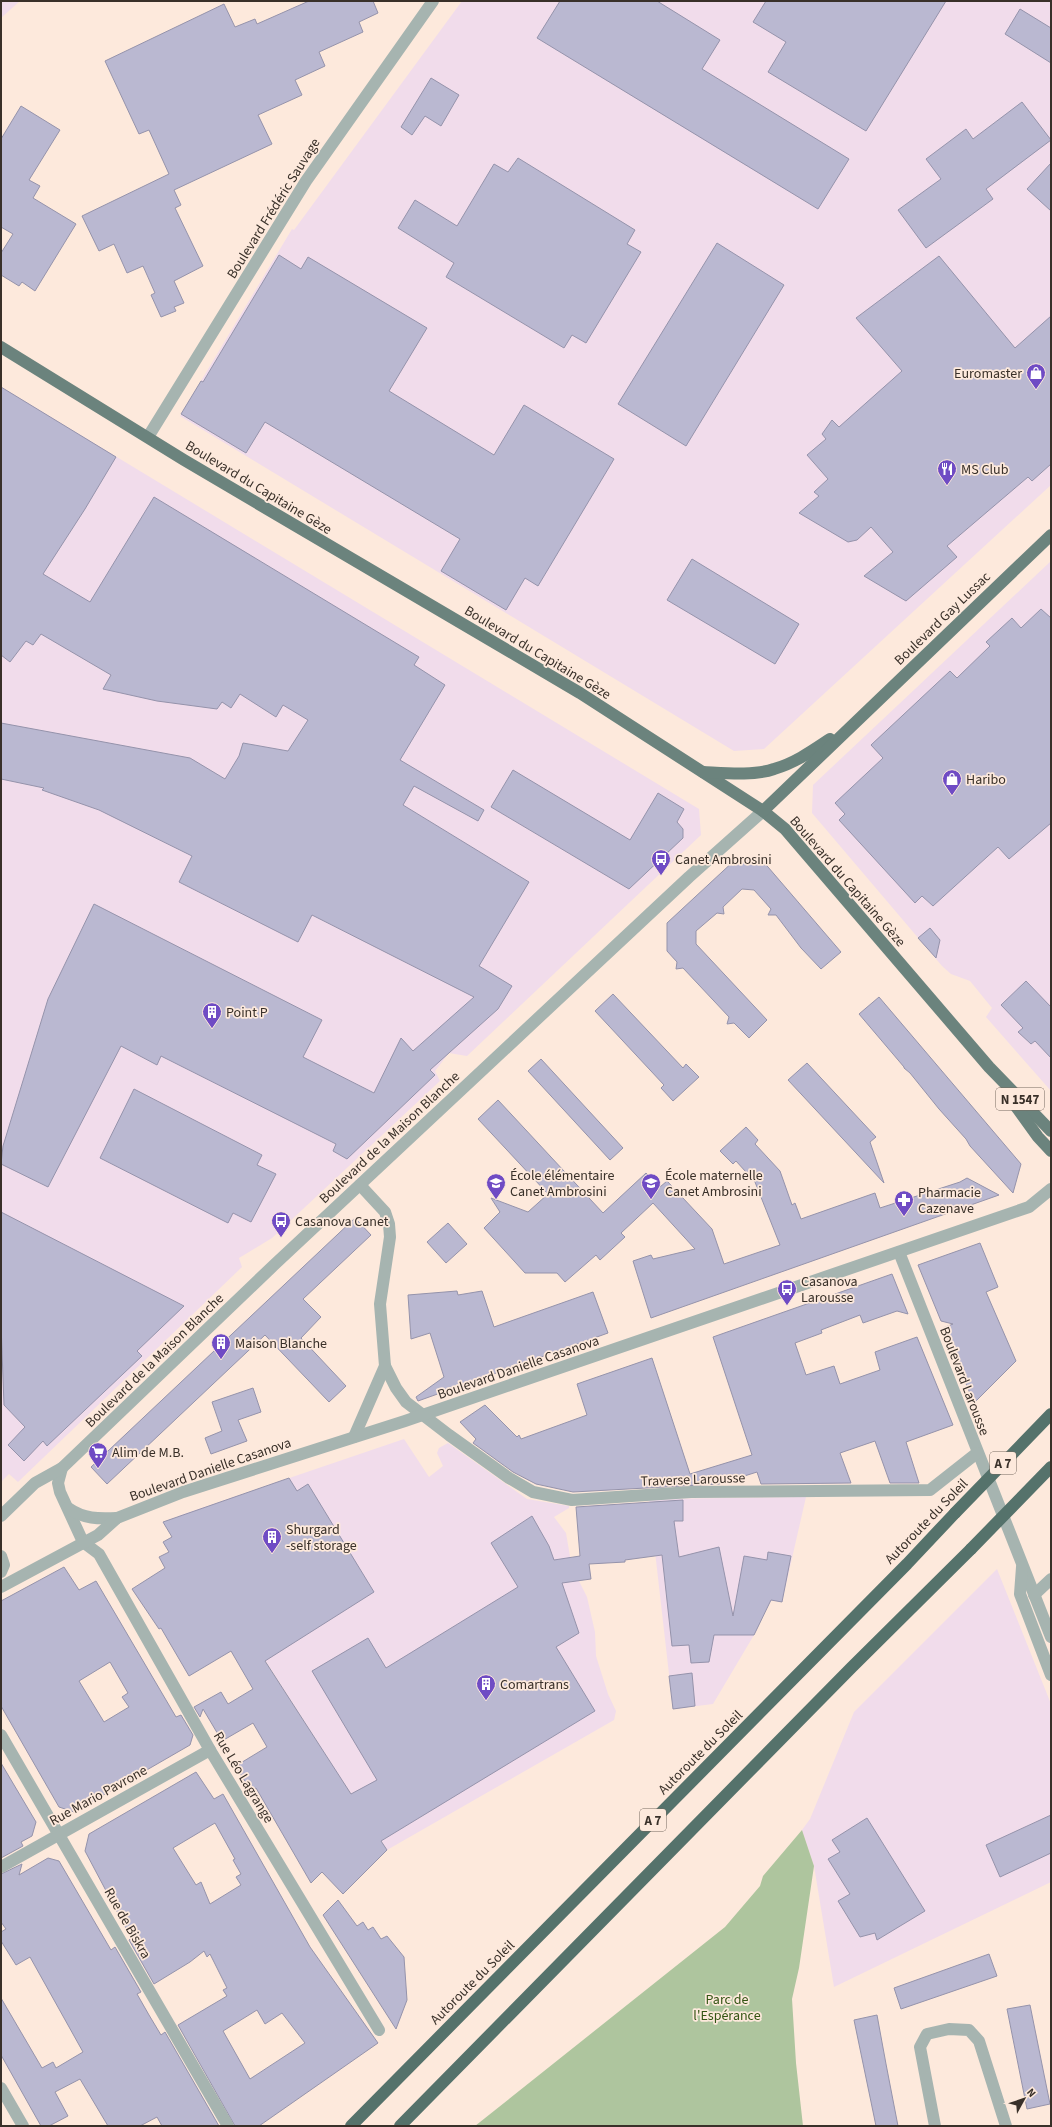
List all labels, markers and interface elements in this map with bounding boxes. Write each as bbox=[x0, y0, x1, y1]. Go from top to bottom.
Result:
street label: Boulevard Frédéric Sauvage bbox=[222, 134, 325, 283]
shop icon: Euromaster bbox=[1025, 362, 1047, 390]
place label: Euromaster bbox=[954, 364, 1022, 384]
street label: Boulevard du Capitaine Gèze bbox=[181, 436, 336, 540]
restaurant icon: MS Club bbox=[936, 458, 958, 486]
place label: MS Club bbox=[961, 460, 1009, 480]
street label: Boulevard Gay Lussac bbox=[890, 567, 996, 670]
street label: Boulevard du Capitaine Gèze bbox=[460, 601, 615, 705]
shop icon: Haribo bbox=[941, 768, 963, 796]
place label: Haribo bbox=[966, 770, 1006, 790]
street label: Boulevard du Capitaine Gèze bbox=[785, 812, 910, 952]
bus stop icon: Canet Ambrosini bbox=[650, 848, 672, 876]
place label: Canet Ambrosini bbox=[675, 850, 772, 870]
building icon: Point P bbox=[201, 1001, 223, 1029]
place label: Point P bbox=[226, 1003, 268, 1023]
street label: Boulevard de la Maison Blanche bbox=[315, 1067, 464, 1208]
road number: N 1547 bbox=[996, 1088, 1044, 1110]
place label: École élémentaire Canet Ambrosini bbox=[510, 1166, 615, 1202]
place label: École maternelle Canet Ambrosini bbox=[665, 1166, 763, 1202]
school or university icon: École élémentaire Canet Ambrosini bbox=[485, 1172, 507, 1200]
school or university icon: École maternelle Canet Ambrosini bbox=[640, 1172, 662, 1200]
place label: Pharmacie Cazenave bbox=[918, 1183, 981, 1219]
pharmacy icon: Pharmacie Cazenave bbox=[893, 1189, 915, 1217]
bus stop icon: Casanova Canet bbox=[270, 1210, 292, 1238]
place label: Casanova Canet bbox=[295, 1212, 389, 1232]
place label: Casanova Larousse bbox=[801, 1272, 857, 1308]
bus stop icon: Casanova Larousse bbox=[776, 1278, 798, 1306]
street label: Boulevard de la Maison Blanche bbox=[81, 1289, 228, 1432]
street label: Boulevard Larousse bbox=[934, 1324, 994, 1439]
street label: Boulevard Danielle Casanova bbox=[435, 1331, 602, 1405]
building icon: Maison Blanche bbox=[210, 1332, 232, 1360]
place label: Maison Blanche bbox=[235, 1334, 327, 1354]
street label: Boulevard Danielle Casanova bbox=[127, 1433, 294, 1507]
supermarket icon: Alim de M.B. bbox=[87, 1441, 109, 1469]
place label: Alim de M.B. bbox=[112, 1443, 184, 1463]
road number: A 7 bbox=[990, 1452, 1016, 1474]
street label: Traverse Larousse bbox=[640, 1468, 746, 1492]
street label: Autoroute du Soleil bbox=[881, 1474, 973, 1569]
place label: Shurgard -self storage bbox=[286, 1520, 357, 1556]
building icon: Shurgard -self storage bbox=[261, 1526, 283, 1554]
building icon: Comartrans bbox=[475, 1673, 497, 1701]
place label: Comartrans bbox=[500, 1675, 569, 1695]
street label: Autoroute du Soleil bbox=[654, 1706, 748, 1799]
street label: Rue Léo Lagrange bbox=[208, 1728, 278, 1827]
street label: Rue Mario Pavrone bbox=[46, 1761, 151, 1831]
road number: A 7 bbox=[640, 1809, 666, 1831]
street label: Rue de Biskra bbox=[99, 1884, 156, 1963]
street label: Autoroute du Soleil bbox=[426, 1936, 520, 2029]
park label: Parc de l'Espérance bbox=[693, 1990, 761, 2026]
north arrow bbox=[1004, 2079, 1044, 2119]
text: N bbox=[1023, 2085, 1039, 2101]

